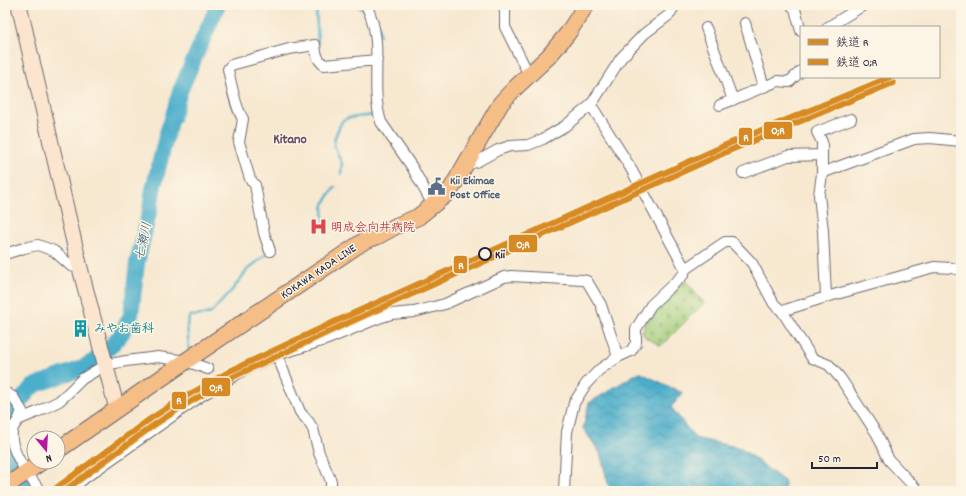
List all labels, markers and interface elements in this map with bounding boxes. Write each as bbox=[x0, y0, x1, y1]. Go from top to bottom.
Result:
legend bbox=[800, 26, 940, 78]
text: 鉄道 R bbox=[836, 35, 869, 52]
text: 鉄道 O;R bbox=[836, 55, 878, 72]
line badge: O;R bbox=[763, 121, 793, 140]
text: O;R bbox=[771, 124, 785, 140]
line badge: R bbox=[738, 127, 753, 146]
district label: Kitano bbox=[273, 130, 307, 150]
text: R bbox=[743, 131, 749, 147]
place label: Kii Ekimae Post Office bbox=[450, 173, 501, 204]
public building icon: Kii Ekimae Post Office bbox=[427, 177, 447, 197]
hospital icon: 明成会向井病院 bbox=[308, 217, 328, 237]
water label: 七瀬川 bbox=[131, 220, 158, 263]
place label: 明成会向井病院 bbox=[331, 220, 415, 237]
line badge: O;R bbox=[508, 234, 538, 253]
text: O;R bbox=[516, 238, 530, 254]
street label: KOKAWA KADA LINE bbox=[277, 240, 361, 304]
marker: Kii bbox=[478, 247, 492, 261]
place label: Kii bbox=[495, 247, 506, 264]
line badge: R bbox=[453, 255, 468, 274]
text: R bbox=[458, 259, 464, 275]
building icon: みやお歯科 bbox=[71, 318, 91, 338]
place label: みやお歯科 bbox=[94, 321, 154, 338]
line badge: O;R bbox=[201, 377, 231, 397]
text: O;R bbox=[209, 381, 223, 397]
line badge: R bbox=[171, 391, 187, 410]
text: R bbox=[176, 394, 182, 410]
north arrow bbox=[26, 430, 66, 470]
scale bar bbox=[812, 444, 877, 470]
text: N bbox=[43, 449, 54, 466]
text: 50 m bbox=[818, 451, 841, 468]

